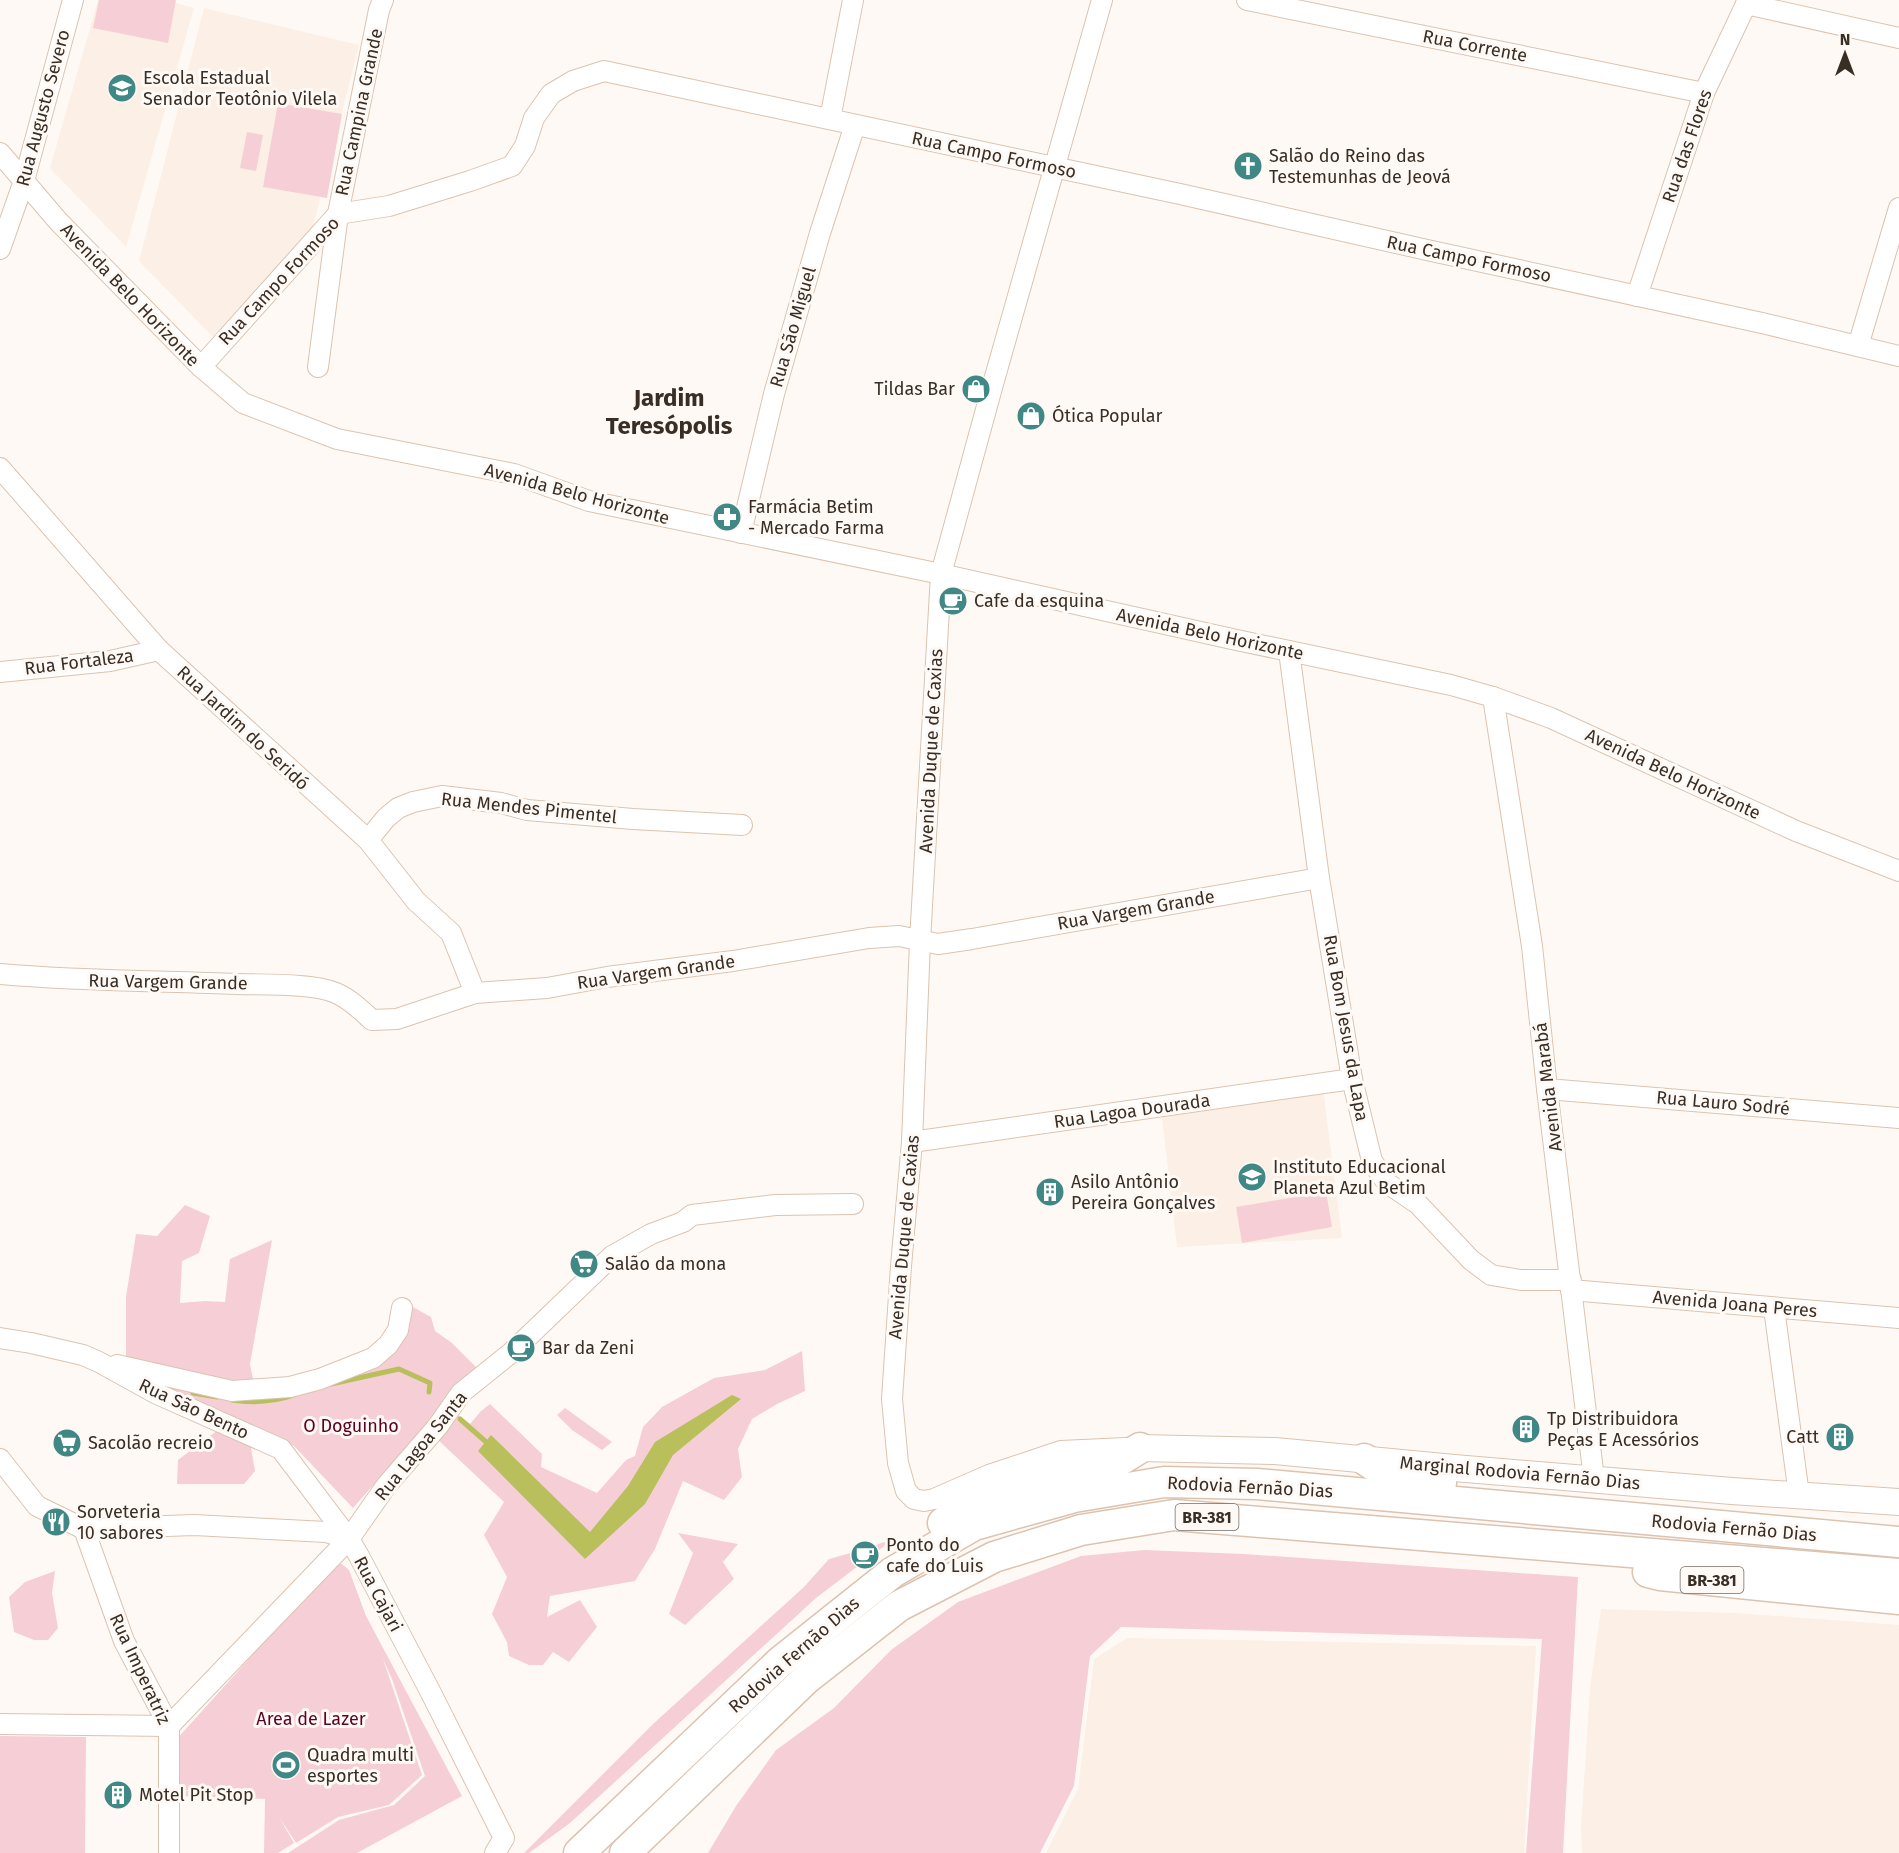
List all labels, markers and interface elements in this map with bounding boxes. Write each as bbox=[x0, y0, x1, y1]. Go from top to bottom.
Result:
north arrow bbox=[1815, 24, 1875, 84]
street label: Rua Corrente bbox=[1421, 25, 1529, 67]
street label: Rua Campina Grande bbox=[331, 26, 387, 198]
street label: Rua Augusto Severo bbox=[11, 27, 75, 189]
text: N bbox=[1840, 30, 1850, 49]
place label: Escola Estadual Senador Teotônio Vilela bbox=[143, 67, 337, 110]
school or university icon: Escola Estadual Senador Teotônio Vilela bbox=[106, 72, 138, 104]
street label: Rua das Flores bbox=[1657, 86, 1717, 206]
street label: Rua Campo Formoso bbox=[910, 127, 1078, 183]
place label: Salão do Reino das Testemunhas de Jeová bbox=[1269, 145, 1451, 188]
church icon: Salão do Reino das Testemunhas de Jeová bbox=[1232, 150, 1264, 182]
street label: Rua Campo Formoso bbox=[214, 212, 344, 350]
street label: Avenida Belo Horizonte bbox=[56, 219, 204, 371]
street label: Rua Campo Formoso bbox=[1385, 231, 1553, 287]
street label: Rua São Miguel bbox=[765, 264, 821, 390]
shop icon: Tildas Bar bbox=[960, 373, 992, 405]
place label: Tildas Bar bbox=[874, 378, 955, 400]
district label: Jardim Teresópolis bbox=[606, 384, 733, 440]
shop icon: Ótica Popular bbox=[1015, 400, 1047, 432]
place label: Ótica Popular bbox=[1052, 405, 1163, 427]
street label: Avenida Belo Horizonte bbox=[482, 459, 672, 529]
place label: Farmácia Betim - Mercado Farma bbox=[748, 496, 884, 539]
pharmacy icon: Farmácia Betim - Mercado Farma bbox=[711, 501, 743, 533]
cafe icon: Cafe da esquina bbox=[937, 585, 969, 617]
place label: Cafe da esquina bbox=[974, 590, 1104, 612]
street label: Avenida Belo Horizonte bbox=[1114, 603, 1306, 665]
street label: Rua Fortaleza bbox=[23, 644, 135, 680]
street label: Avenida Duque de Caxias bbox=[915, 648, 947, 854]
street label: Rua Jardim do Seridó bbox=[172, 661, 314, 795]
street label: Avenida Belo Horizonte bbox=[1582, 724, 1764, 824]
street label: Rua Mendes Pimentel bbox=[440, 788, 618, 828]
street label: Rua Vargem Grande bbox=[1056, 885, 1216, 935]
street label: Rua Bom Jesus da Lapa bbox=[1319, 933, 1373, 1123]
street label: Rua Vargem Grande bbox=[576, 950, 736, 994]
street label: Rua Vargem Grande bbox=[88, 970, 248, 994]
street label: Avenida Marabá bbox=[1529, 1021, 1567, 1153]
street label: Rua Lauro Sodré bbox=[1655, 1086, 1791, 1120]
street label: Rua Lagoa Dourada bbox=[1052, 1089, 1212, 1133]
street label: Avenida Duque de Caxias bbox=[884, 1134, 924, 1340]
place label: Instituto Educacional Planeta Azul Betim bbox=[1273, 1156, 1446, 1199]
school or university icon: Instituto Educacional Planeta Azul Betim bbox=[1236, 1161, 1268, 1193]
place label: Asilo Antônio Pereira Gonçalves bbox=[1071, 1171, 1215, 1214]
building icon: Asilo Antônio Pereira Gonçalves bbox=[1034, 1176, 1066, 1208]
supermarket icon: Salão da mona bbox=[568, 1248, 600, 1280]
place label: Salão da mona bbox=[605, 1253, 726, 1275]
street label: Avenida Joana Peres bbox=[1652, 1286, 1818, 1322]
cafe icon: Bar da Zeni bbox=[505, 1332, 537, 1364]
place label: Bar da Zeni bbox=[542, 1337, 634, 1359]
street label: Rua São Bento bbox=[135, 1374, 253, 1444]
street label: Rua Lagoa Santa bbox=[370, 1387, 472, 1505]
place label: Tp Distribuidora Peças E Acessórios bbox=[1547, 1408, 1699, 1451]
building icon: Tp Distribuidora Peças E Acessórios bbox=[1510, 1413, 1542, 1445]
park label: O Doguinho bbox=[303, 1415, 399, 1437]
building icon: Catt bbox=[1824, 1421, 1856, 1453]
place label: Catt bbox=[1786, 1426, 1819, 1448]
supermarket icon: Sacolão recreio bbox=[51, 1427, 83, 1459]
place label: Sacolão recreio bbox=[88, 1432, 213, 1454]
street label: Marginal Rodovia Fernão Dias bbox=[1399, 1452, 1641, 1494]
street label: Rodovia Fernão Dias bbox=[1166, 1472, 1334, 1502]
place label: Sorveteria 10 sabores bbox=[77, 1501, 163, 1544]
road number: BR-381 bbox=[1176, 1504, 1238, 1530]
restaurant icon: Sorveteria 10 sabores bbox=[40, 1506, 72, 1538]
street label: Rodovia Fernão Dias bbox=[1650, 1510, 1818, 1546]
place label: Ponto do cafe do Luis bbox=[886, 1534, 983, 1577]
cafe icon: Ponto do cafe do Luis bbox=[849, 1539, 881, 1571]
street label: Rua Cajari bbox=[349, 1553, 407, 1635]
road number: BR-381 bbox=[1680, 1567, 1744, 1593]
street label: Rodovia Fernão Dias bbox=[724, 1592, 864, 1718]
street label: Rua Imperatriz bbox=[105, 1610, 175, 1728]
park label: Area de Lazer bbox=[256, 1708, 366, 1730]
place label: Quadra multi esportes bbox=[307, 1744, 414, 1787]
sports icon: Quadra multi esportes bbox=[270, 1749, 302, 1781]
building icon: Motel Pit Stop bbox=[102, 1779, 134, 1811]
place label: Motel Pit Stop bbox=[139, 1784, 254, 1806]

